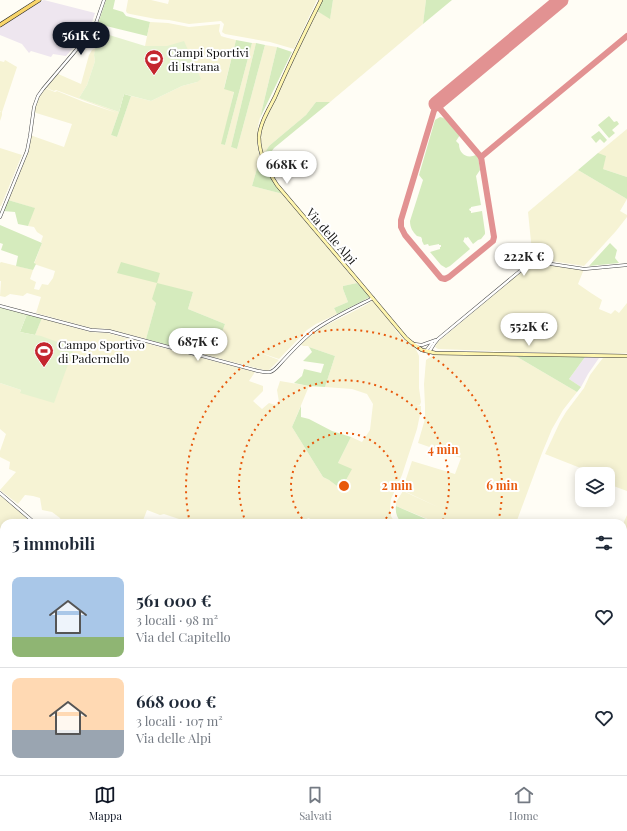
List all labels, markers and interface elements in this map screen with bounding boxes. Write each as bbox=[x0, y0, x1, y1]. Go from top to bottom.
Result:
pin: 561K € bbox=[48, 22, 114, 56]
text: 561K € bbox=[62, 26, 100, 43]
place label: Campi Sportivi di Istrana bbox=[168, 44, 249, 74]
sports icon: Campi Sportivi di Istrana bbox=[143, 48, 165, 76]
pin: 668K € bbox=[254, 151, 320, 185]
text: 668K € bbox=[266, 155, 308, 172]
street label: Via delle Alpi bbox=[303, 204, 361, 268]
pin: 222K € bbox=[491, 243, 557, 277]
text: 222K € bbox=[504, 247, 544, 264]
pin: 552K € bbox=[496, 313, 562, 347]
text: 552K € bbox=[509, 317, 549, 334]
pin: 687K € bbox=[165, 328, 231, 362]
text: 687K € bbox=[178, 332, 219, 349]
place label: Campo Sportivo di Padernello bbox=[58, 336, 145, 366]
sports icon: Campo Sportivo di Padernello bbox=[33, 340, 55, 368]
text: 4 min bbox=[427, 441, 459, 457]
map controls bbox=[575, 467, 615, 507]
button: layers bbox=[575, 467, 615, 507]
text: 2 min bbox=[382, 477, 413, 493]
text: 6 min bbox=[486, 477, 518, 493]
centre of rings bbox=[337, 479, 351, 493]
text: 5 immobili bbox=[12, 532, 95, 554]
icon: filters bbox=[593, 532, 615, 554]
text: 561 000 € bbox=[136, 589, 212, 611]
icon: home bbox=[44, 593, 92, 641]
icon: heart bbox=[593, 606, 615, 628]
text: 3 locali · 98 m² bbox=[136, 611, 218, 628]
text: Via del Capitello bbox=[136, 628, 231, 645]
text: 668 000 € bbox=[136, 690, 216, 712]
icon: home bbox=[44, 694, 92, 742]
icon: heart bbox=[593, 707, 615, 729]
text: 3 locali · 107 m² bbox=[136, 712, 223, 729]
text: Via delle Alpi bbox=[136, 729, 211, 746]
tab: Mappa bbox=[89, 784, 122, 823]
tab: Salvati bbox=[299, 784, 332, 823]
tab: Home bbox=[509, 784, 538, 823]

